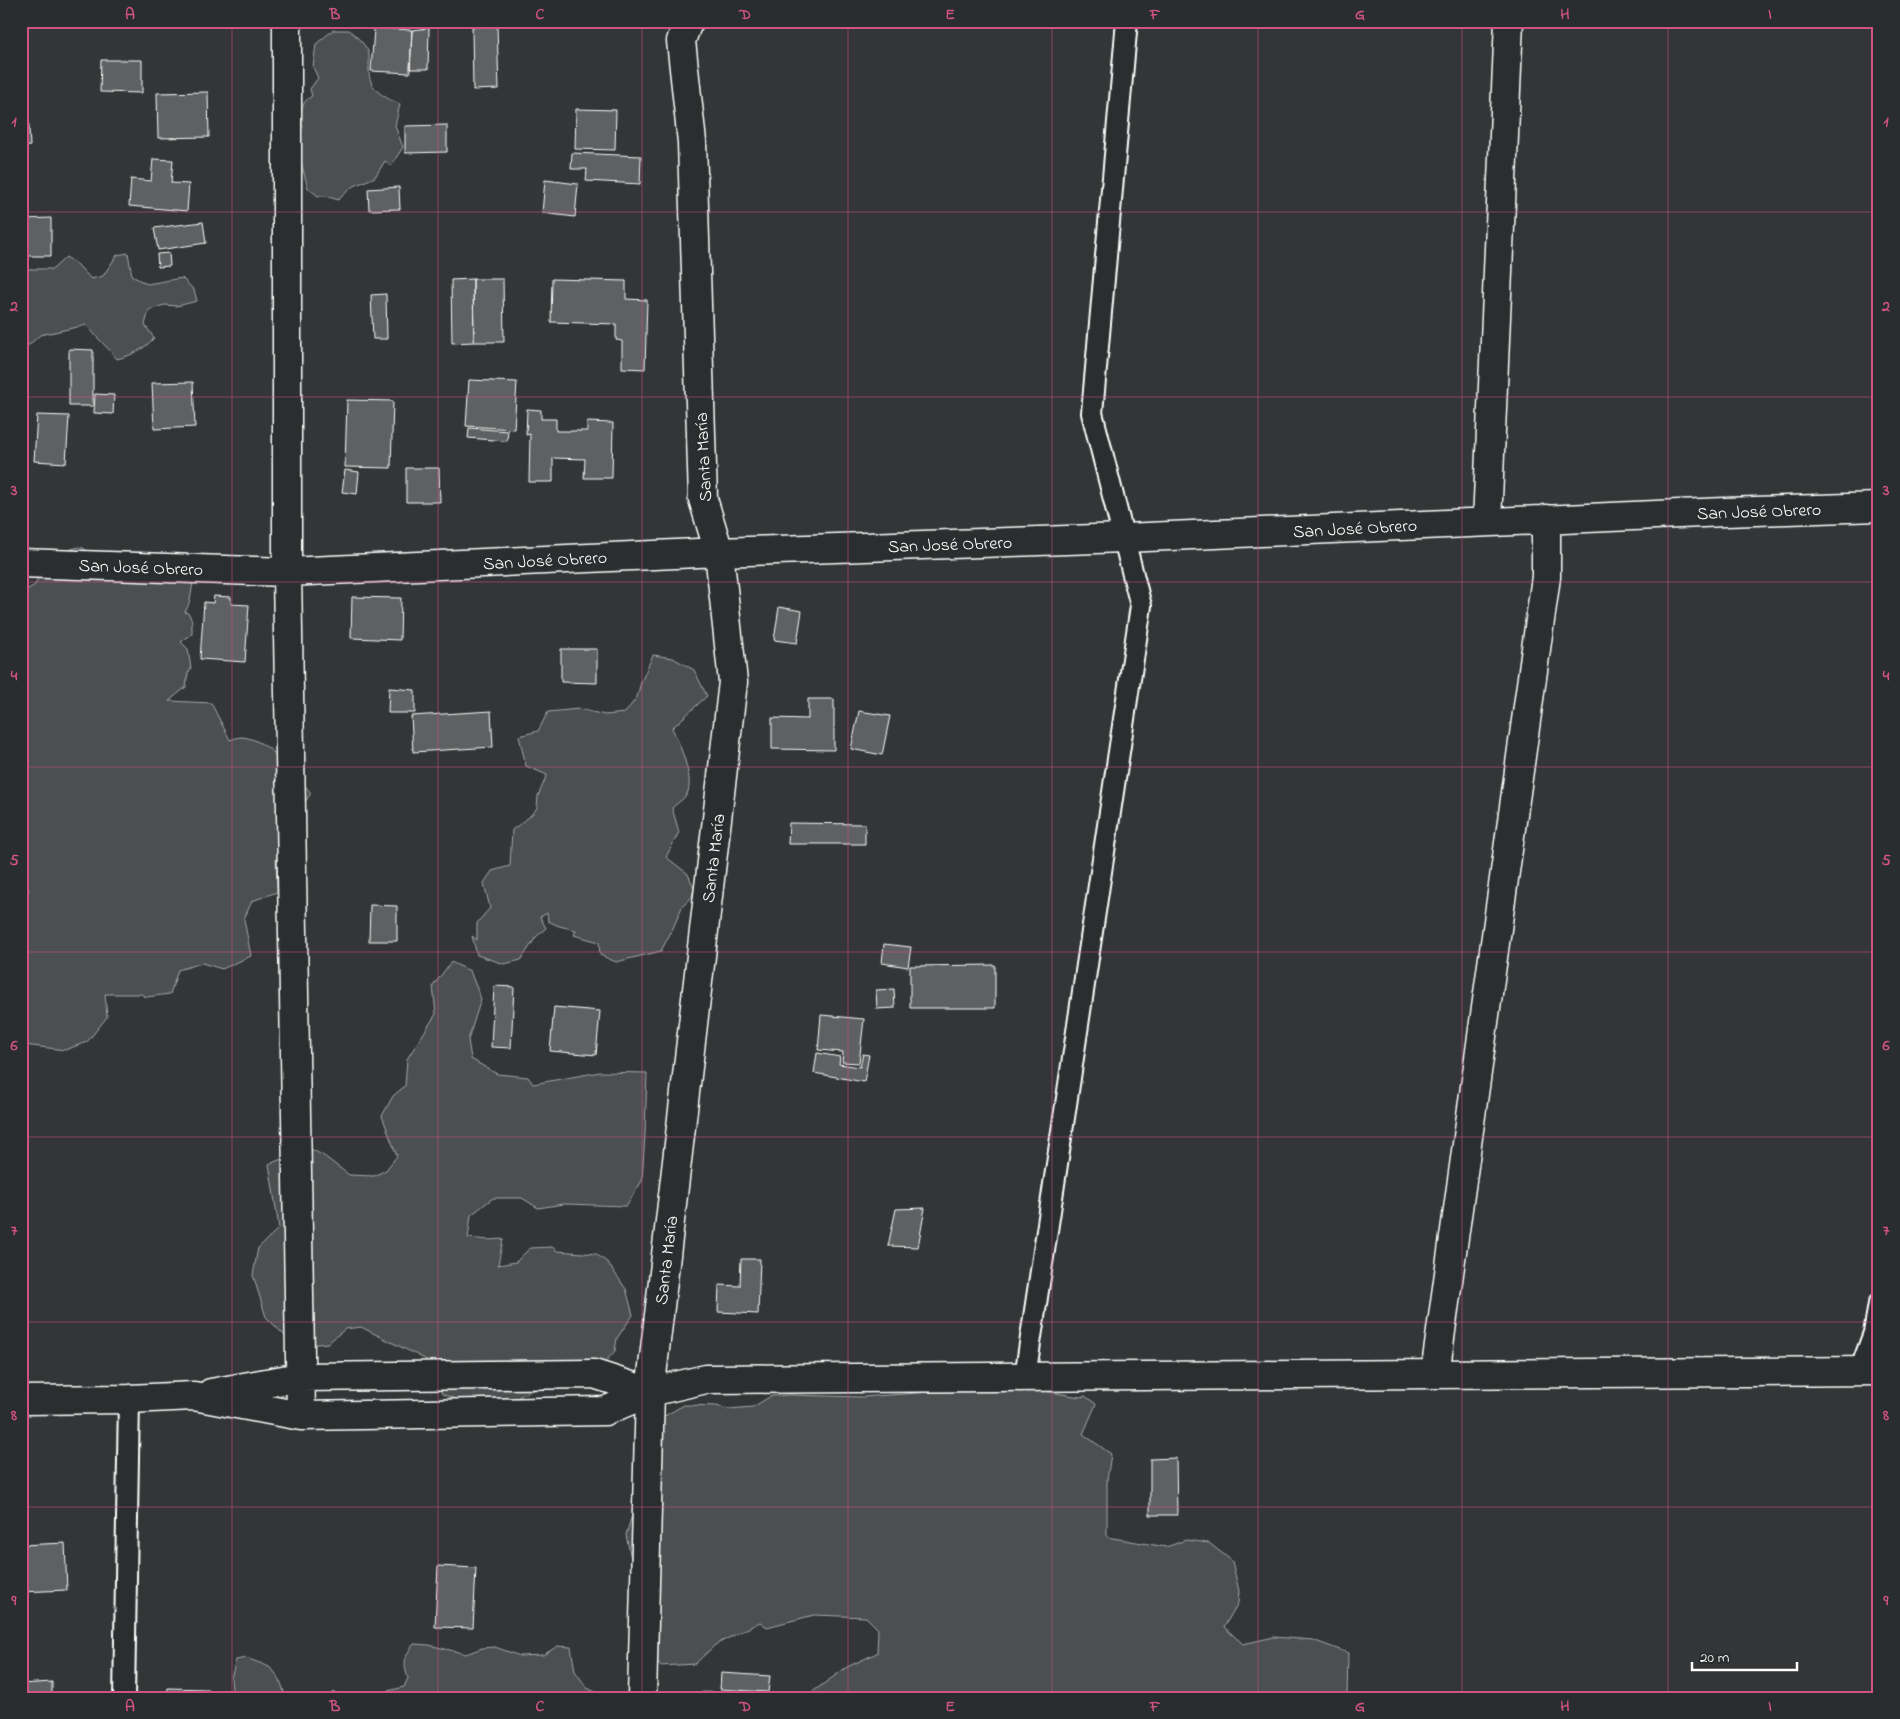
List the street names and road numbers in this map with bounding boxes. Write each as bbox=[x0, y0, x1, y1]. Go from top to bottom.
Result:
street label: Santa María bbox=[690, 411, 720, 502]
street label: San José Obrero bbox=[1696, 498, 1822, 528]
street label: San José Obrero bbox=[1292, 514, 1418, 546]
street label: San José Obrero bbox=[887, 531, 1013, 561]
street label: San José Obrero bbox=[482, 546, 608, 578]
street label: San José Obrero bbox=[78, 554, 204, 584]
street label: Santa María bbox=[697, 812, 733, 904]
street label: Santa María bbox=[650, 1214, 686, 1306]

